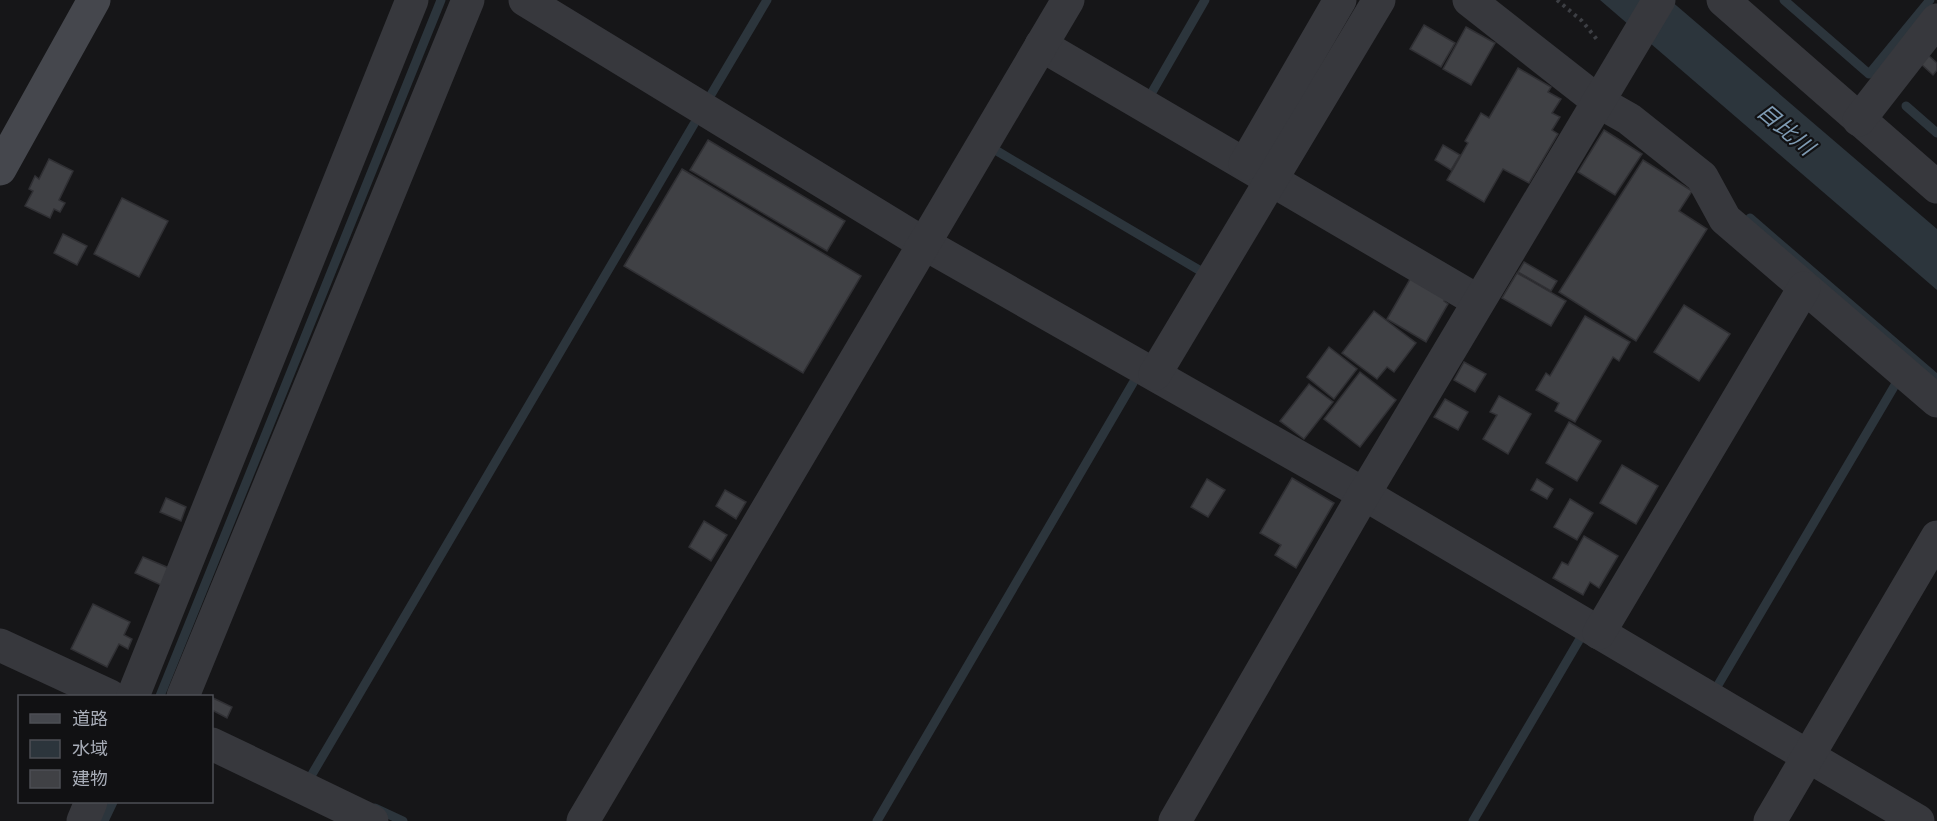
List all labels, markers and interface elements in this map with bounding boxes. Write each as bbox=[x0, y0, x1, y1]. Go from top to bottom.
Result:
water label: 目比川 bbox=[1752, 98, 1821, 162]
legend bbox=[18, 695, 213, 803]
text: 道路 bbox=[72, 708, 108, 730]
text: 水域 bbox=[72, 738, 108, 760]
text: 建物 bbox=[72, 768, 108, 790]

